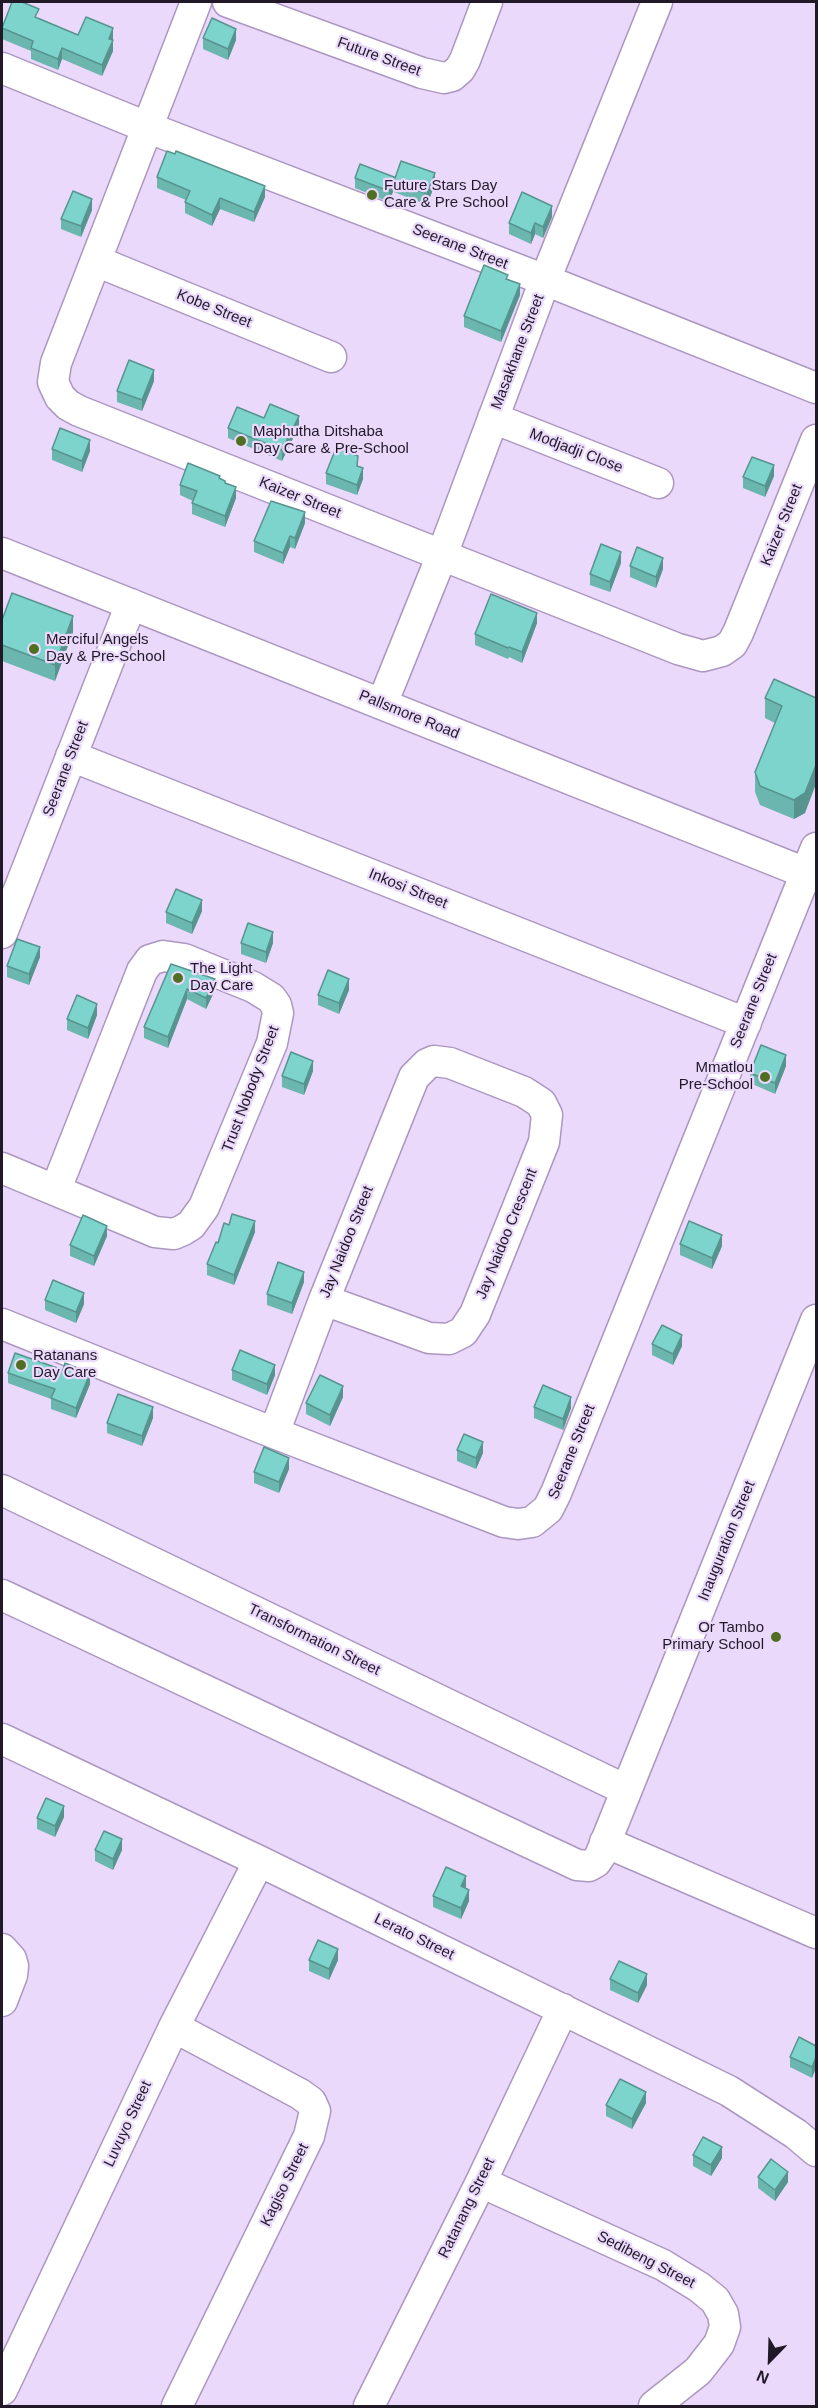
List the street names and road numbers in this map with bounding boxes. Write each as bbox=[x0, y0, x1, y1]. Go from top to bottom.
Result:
street label: Future Street bbox=[335, 34, 423, 80]
street label: Seerane Street bbox=[410, 221, 510, 273]
street label: Kobe Street bbox=[174, 286, 254, 332]
street label: Masakhane Street bbox=[488, 292, 548, 412]
street label: Modjadji Close bbox=[527, 425, 625, 477]
street label: Kaizer Street bbox=[256, 473, 344, 523]
street label: Kaizer Street bbox=[757, 481, 807, 569]
street label: Pallsmore Road bbox=[356, 687, 462, 743]
street label: Seerane Street bbox=[40, 719, 92, 819]
street label: Inkosi Street bbox=[366, 865, 450, 913]
street label: Seerane Street bbox=[727, 951, 781, 1051]
street label: Trust Nobody Street bbox=[219, 1023, 283, 1155]
street label: Jay Naidoo Crescent bbox=[473, 1166, 541, 1302]
street label: Jay Naidoo Street bbox=[316, 1183, 378, 1301]
street label: Seerane Street bbox=[545, 1402, 599, 1502]
street label: Inauguration Street bbox=[695, 1478, 759, 1604]
street label: Transformation Street bbox=[245, 1600, 383, 1680]
street label: Lerato Street bbox=[371, 1910, 457, 1964]
street label: Luvuyo Street bbox=[100, 2078, 156, 2170]
street label: Kagiso Street bbox=[257, 2141, 313, 2229]
street label: Ratanang Street bbox=[435, 2155, 499, 2261]
street label: Sedibeng Street bbox=[594, 2228, 698, 2292]

